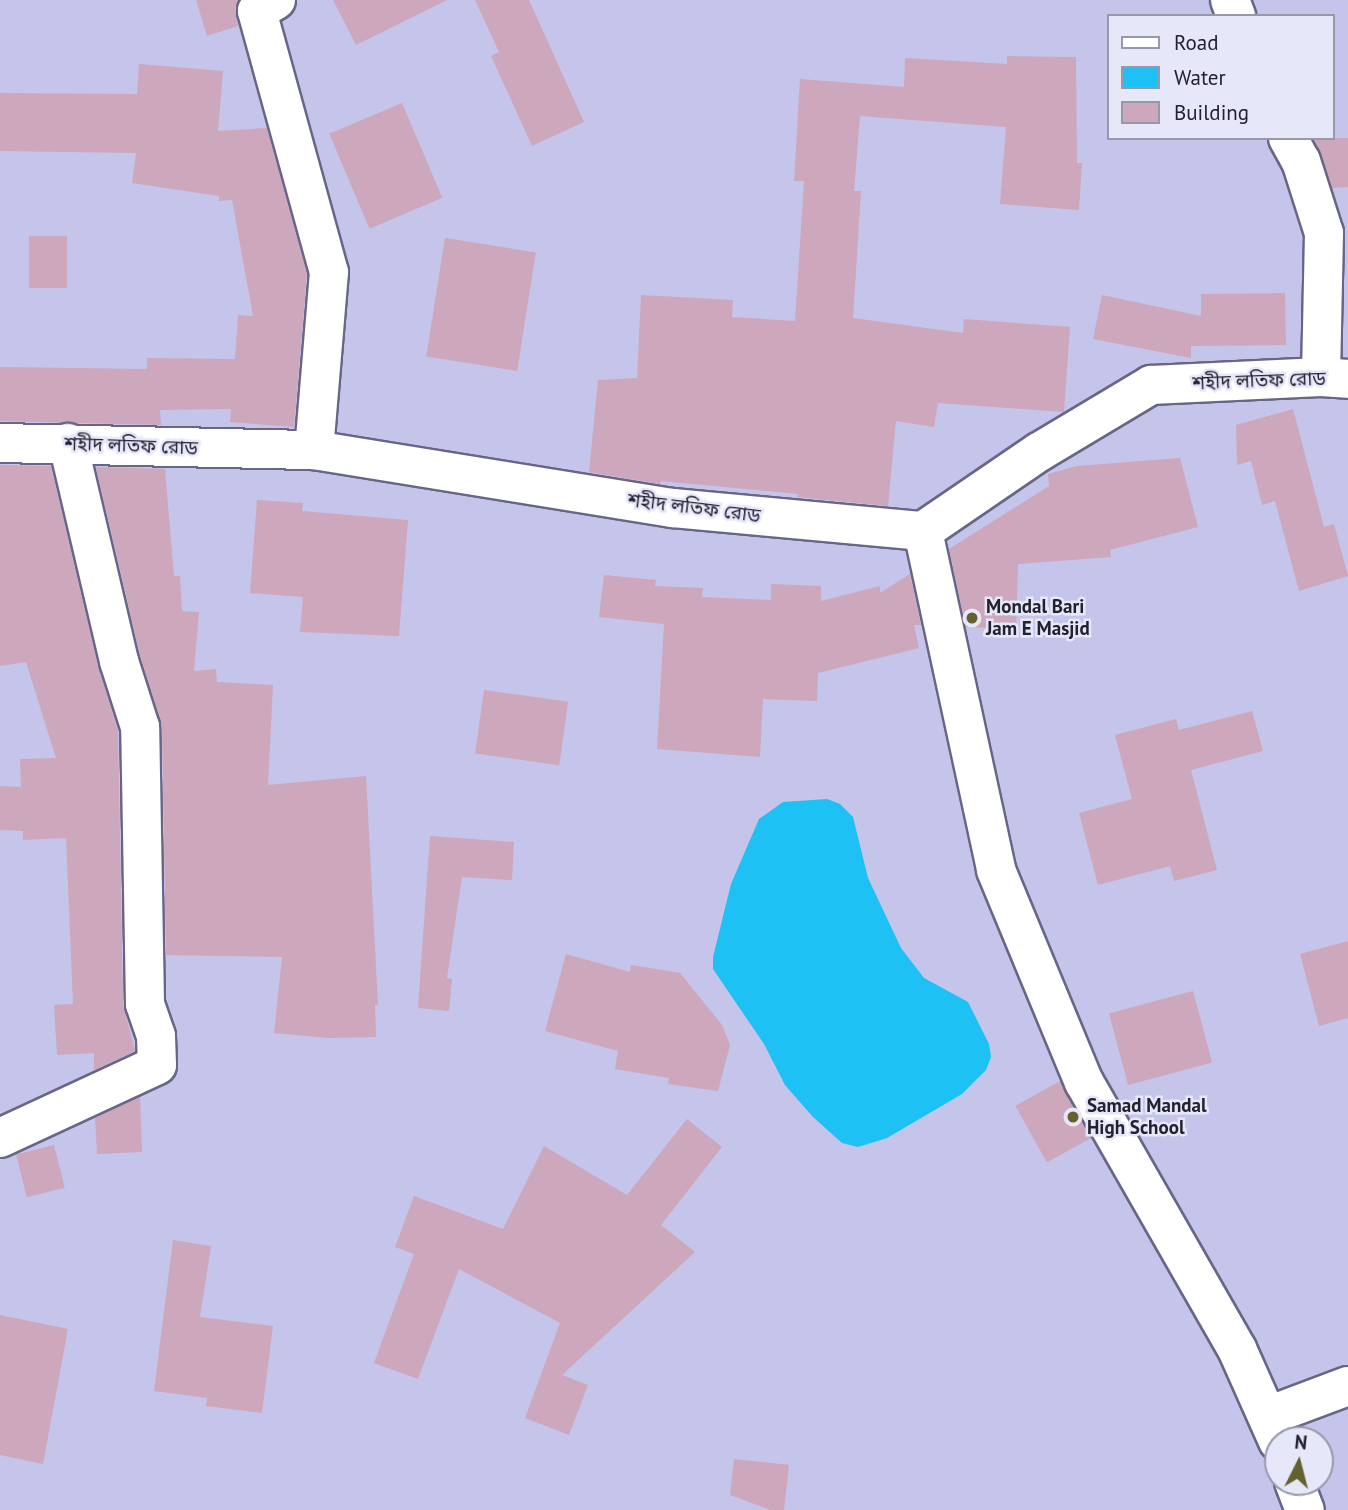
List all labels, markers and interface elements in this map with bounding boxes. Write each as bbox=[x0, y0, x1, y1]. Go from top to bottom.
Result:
legend bbox=[1106, 14, 1334, 140]
text: Road bbox=[1174, 29, 1218, 56]
text: Water bbox=[1174, 64, 1226, 91]
text: Building bbox=[1174, 99, 1249, 126]
street label: শহীদ লতিফ রোড bbox=[1192, 367, 1326, 395]
street label: শহীদ লতিফ রোড bbox=[64, 432, 198, 460]
street label: শহীদ লতিফ রোড bbox=[626, 489, 762, 527]
place label: Mondal Bari Jam E Masjid bbox=[986, 596, 1090, 640]
marker: Mondal Bari Jam E Masjid bbox=[964, 610, 980, 626]
place label: Samad Mandal High School bbox=[1087, 1095, 1206, 1139]
marker: Samad Mandal High School bbox=[1065, 1109, 1081, 1125]
north arrow bbox=[1264, 1426, 1334, 1496]
text: N bbox=[1294, 1430, 1308, 1455]

